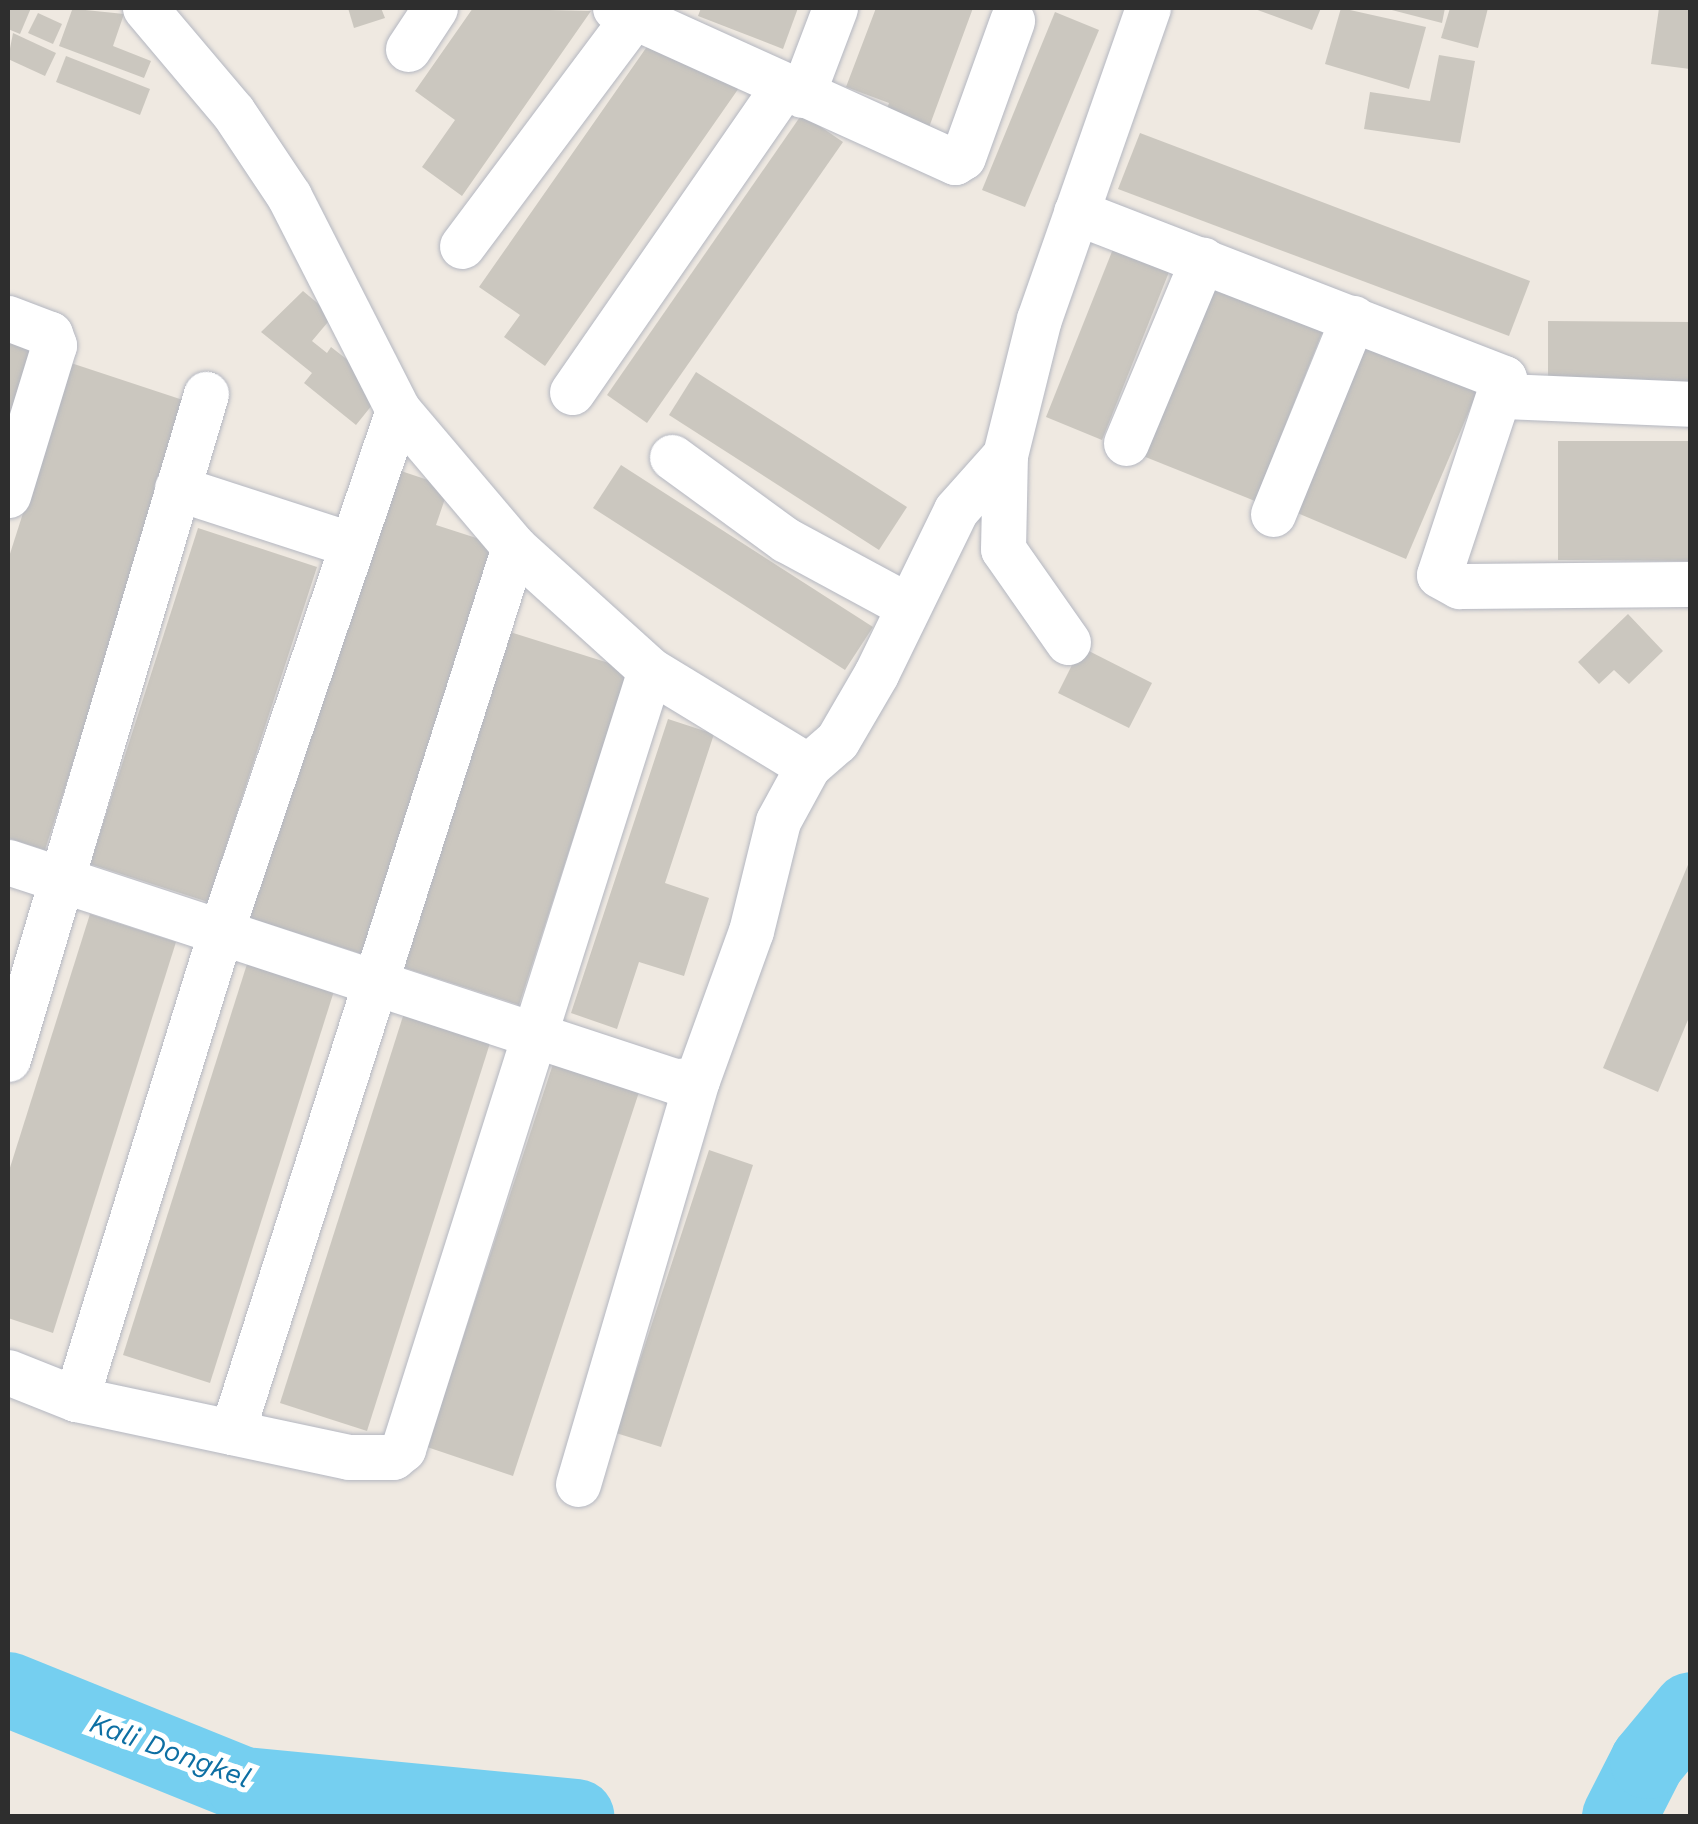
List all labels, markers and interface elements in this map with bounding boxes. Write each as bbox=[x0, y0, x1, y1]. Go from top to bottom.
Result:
water label: Kali Dongkel bbox=[85, 1706, 255, 1796]

